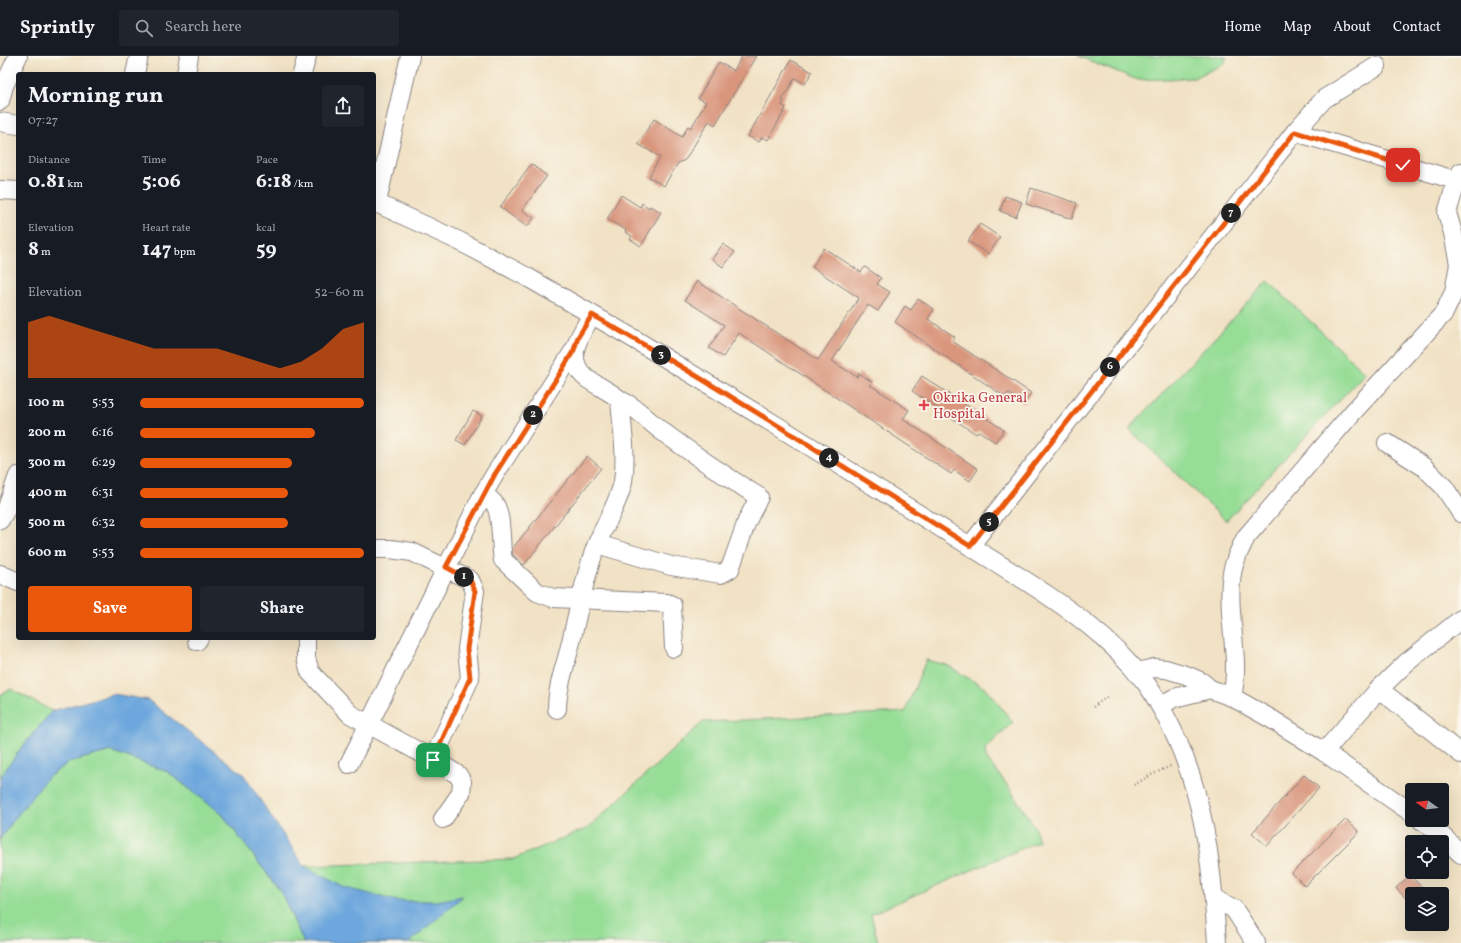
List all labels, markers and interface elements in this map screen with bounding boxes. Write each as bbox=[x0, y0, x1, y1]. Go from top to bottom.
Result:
search box bbox=[119, 10, 399, 46]
text: Sprintly bbox=[20, 15, 95, 41]
icon: search bbox=[133, 17, 155, 39]
text: Search here bbox=[165, 17, 242, 38]
text: Home bbox=[1224, 18, 1261, 37]
text: Map bbox=[1283, 18, 1311, 37]
text: About bbox=[1333, 18, 1371, 37]
text: Contact bbox=[1393, 18, 1441, 37]
text: Morning run bbox=[28, 81, 163, 112]
button: share bbox=[322, 85, 364, 127]
text: 07:27 bbox=[28, 112, 58, 130]
pin bbox=[1386, 148, 1420, 182]
text: Distance bbox=[28, 153, 70, 168]
text: Time bbox=[142, 153, 166, 168]
text: Pace bbox=[256, 153, 278, 168]
icon: check bbox=[1392, 154, 1414, 176]
text: 0.81 bbox=[28, 168, 65, 196]
text: 5:06 bbox=[142, 168, 181, 196]
text: 6:18 bbox=[256, 168, 292, 196]
text: km bbox=[65, 177, 83, 192]
text: /km bbox=[292, 177, 314, 192]
pin: 7 bbox=[1221, 203, 1241, 223]
text: 7 bbox=[1228, 205, 1234, 220]
text: Elevation bbox=[28, 221, 74, 236]
text: Heart rate bbox=[142, 221, 191, 236]
text: kcal bbox=[256, 221, 276, 236]
text: 8 bbox=[28, 236, 39, 264]
text: 147 bbox=[142, 236, 172, 264]
text: 59 bbox=[256, 236, 276, 264]
text: m bbox=[39, 245, 51, 260]
text: bpm bbox=[172, 245, 196, 260]
text: Elevation bbox=[28, 284, 82, 302]
text: 52–60 m bbox=[315, 284, 364, 302]
pin: 3 bbox=[651, 345, 671, 365]
text: 3 bbox=[658, 347, 664, 362]
pin: 6 bbox=[1100, 357, 1120, 377]
text: 6 bbox=[1107, 359, 1113, 374]
place label: Okrika General Hospital bbox=[933, 389, 1027, 424]
text: 100 m bbox=[28, 394, 65, 412]
text: 5:53 bbox=[92, 394, 114, 412]
marker: Okrika General Hospital bbox=[918, 399, 930, 411]
pin: 2 bbox=[523, 405, 543, 425]
text: 2 bbox=[530, 407, 536, 422]
text: 200 m bbox=[28, 424, 66, 442]
text: 6:16 bbox=[92, 424, 113, 442]
pin: 4 bbox=[819, 448, 839, 468]
text: 4 bbox=[826, 450, 832, 465]
text: 300 m bbox=[28, 454, 66, 472]
text: 6:29 bbox=[92, 454, 115, 472]
text: 400 m bbox=[28, 484, 67, 502]
text: 6:31 bbox=[92, 484, 113, 502]
pin: 5 bbox=[979, 512, 999, 532]
text: 500 m bbox=[28, 514, 65, 532]
text: 6:32 bbox=[92, 514, 115, 532]
text: 5 bbox=[986, 514, 992, 529]
text: 600 m bbox=[28, 544, 66, 562]
text: 5:53 bbox=[92, 544, 114, 562]
pin: 1 bbox=[454, 567, 474, 587]
text: 1 bbox=[462, 569, 466, 584]
button: Save bbox=[28, 586, 192, 632]
button: Share bbox=[200, 586, 364, 632]
pin bbox=[416, 743, 450, 777]
icon: arrive bbox=[422, 749, 444, 771]
north arrow bbox=[1405, 783, 1449, 827]
map controls bbox=[1405, 783, 1449, 931]
button: locate bbox=[1405, 835, 1449, 879]
button: layers bbox=[1405, 887, 1449, 931]

